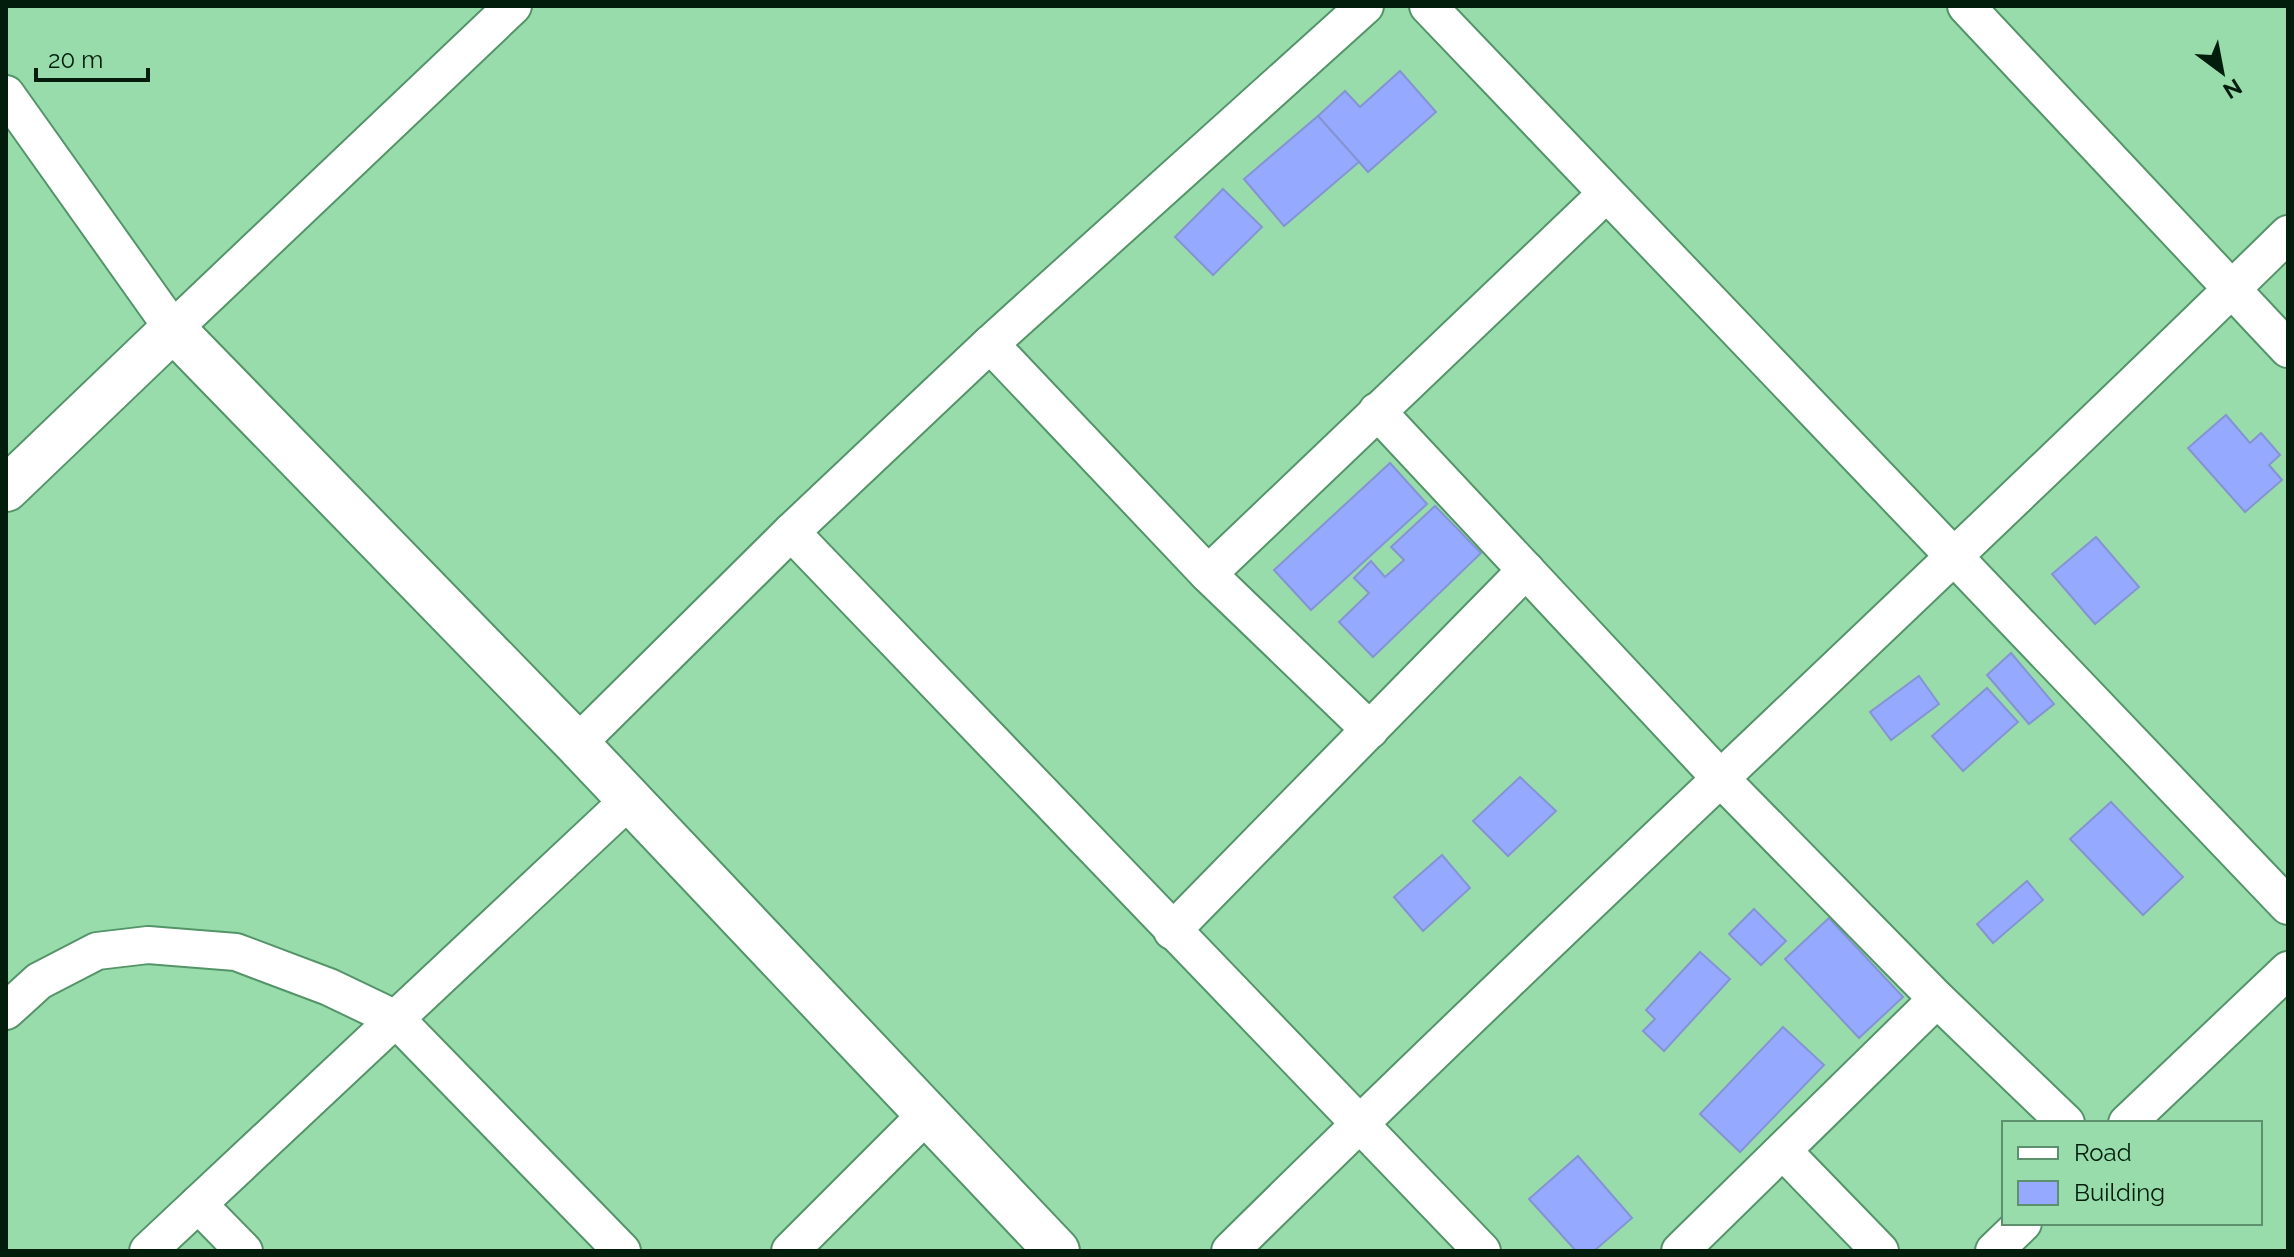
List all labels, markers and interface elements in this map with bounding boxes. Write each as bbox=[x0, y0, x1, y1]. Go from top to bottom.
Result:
scale bar bbox=[36, 32, 148, 82]
north arrow bbox=[2182, 32, 2262, 112]
text: 20 m bbox=[48, 45, 103, 74]
text: N bbox=[2219, 73, 2247, 104]
legend bbox=[2002, 1121, 2262, 1225]
text: Road bbox=[2074, 1138, 2132, 1167]
text: Building bbox=[2074, 1178, 2165, 1207]

